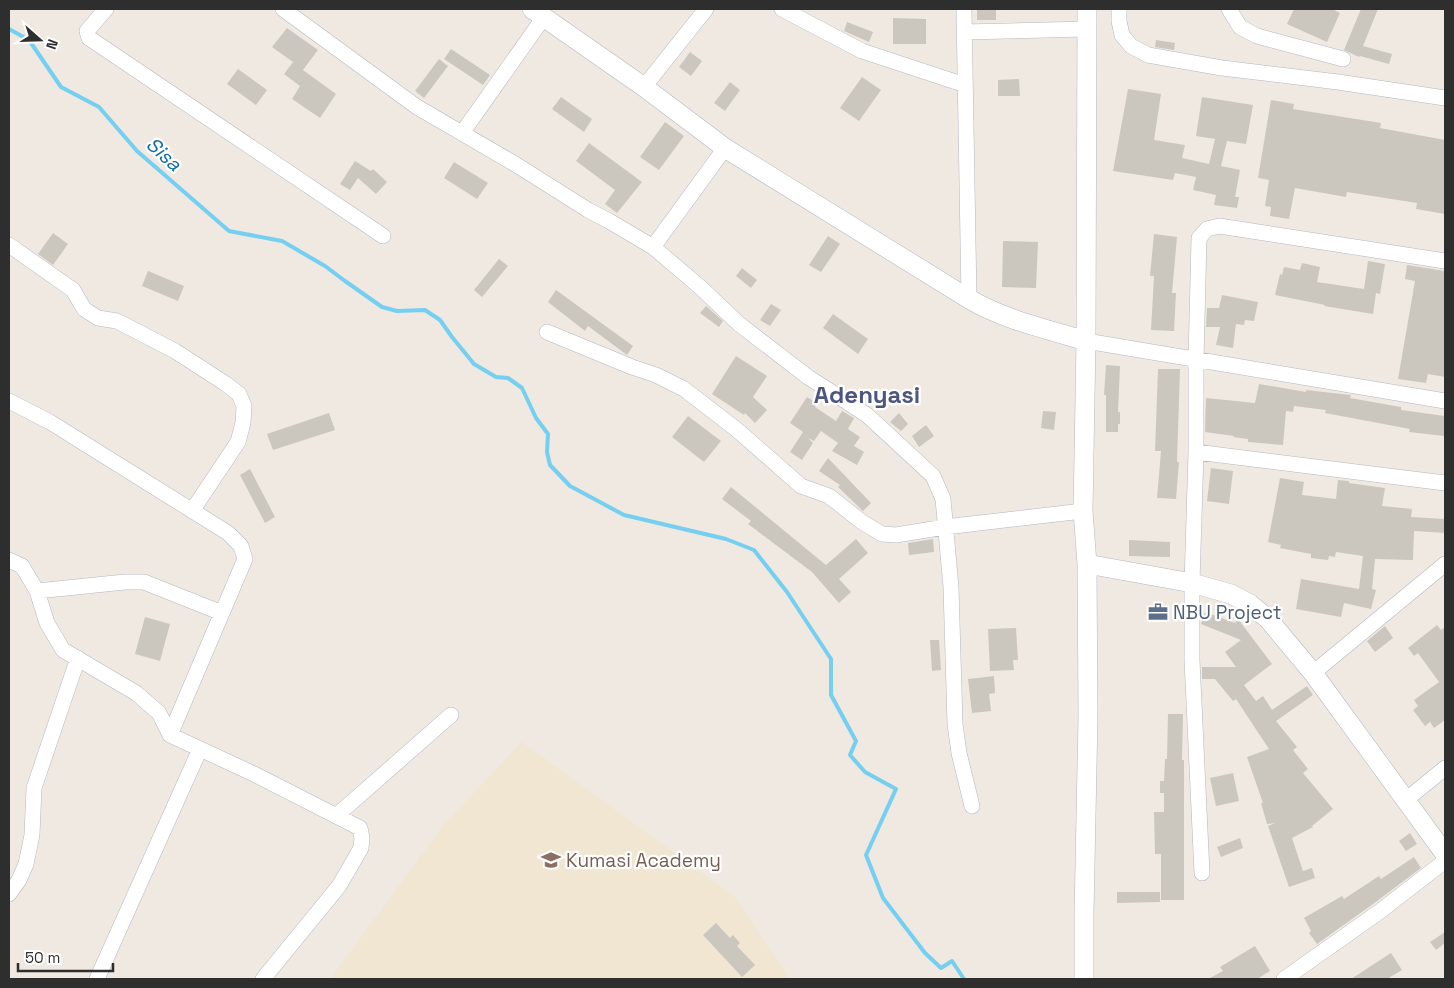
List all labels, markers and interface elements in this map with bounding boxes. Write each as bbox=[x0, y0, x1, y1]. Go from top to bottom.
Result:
north arrow bbox=[15, 15, 65, 65]
text: N bbox=[42, 37, 62, 52]
water label: Sisa bbox=[141, 131, 188, 177]
district label: Adenyasi bbox=[814, 379, 920, 410]
place label: NBU Project bbox=[1173, 600, 1281, 625]
office icon: NBU Project bbox=[1147, 601, 1169, 623]
place label: Kumasi Academy bbox=[566, 848, 721, 873]
school or university icon: Kumasi Academy bbox=[540, 849, 562, 871]
scale bar bbox=[18, 940, 112, 972]
text: 50 m bbox=[25, 948, 60, 967]

